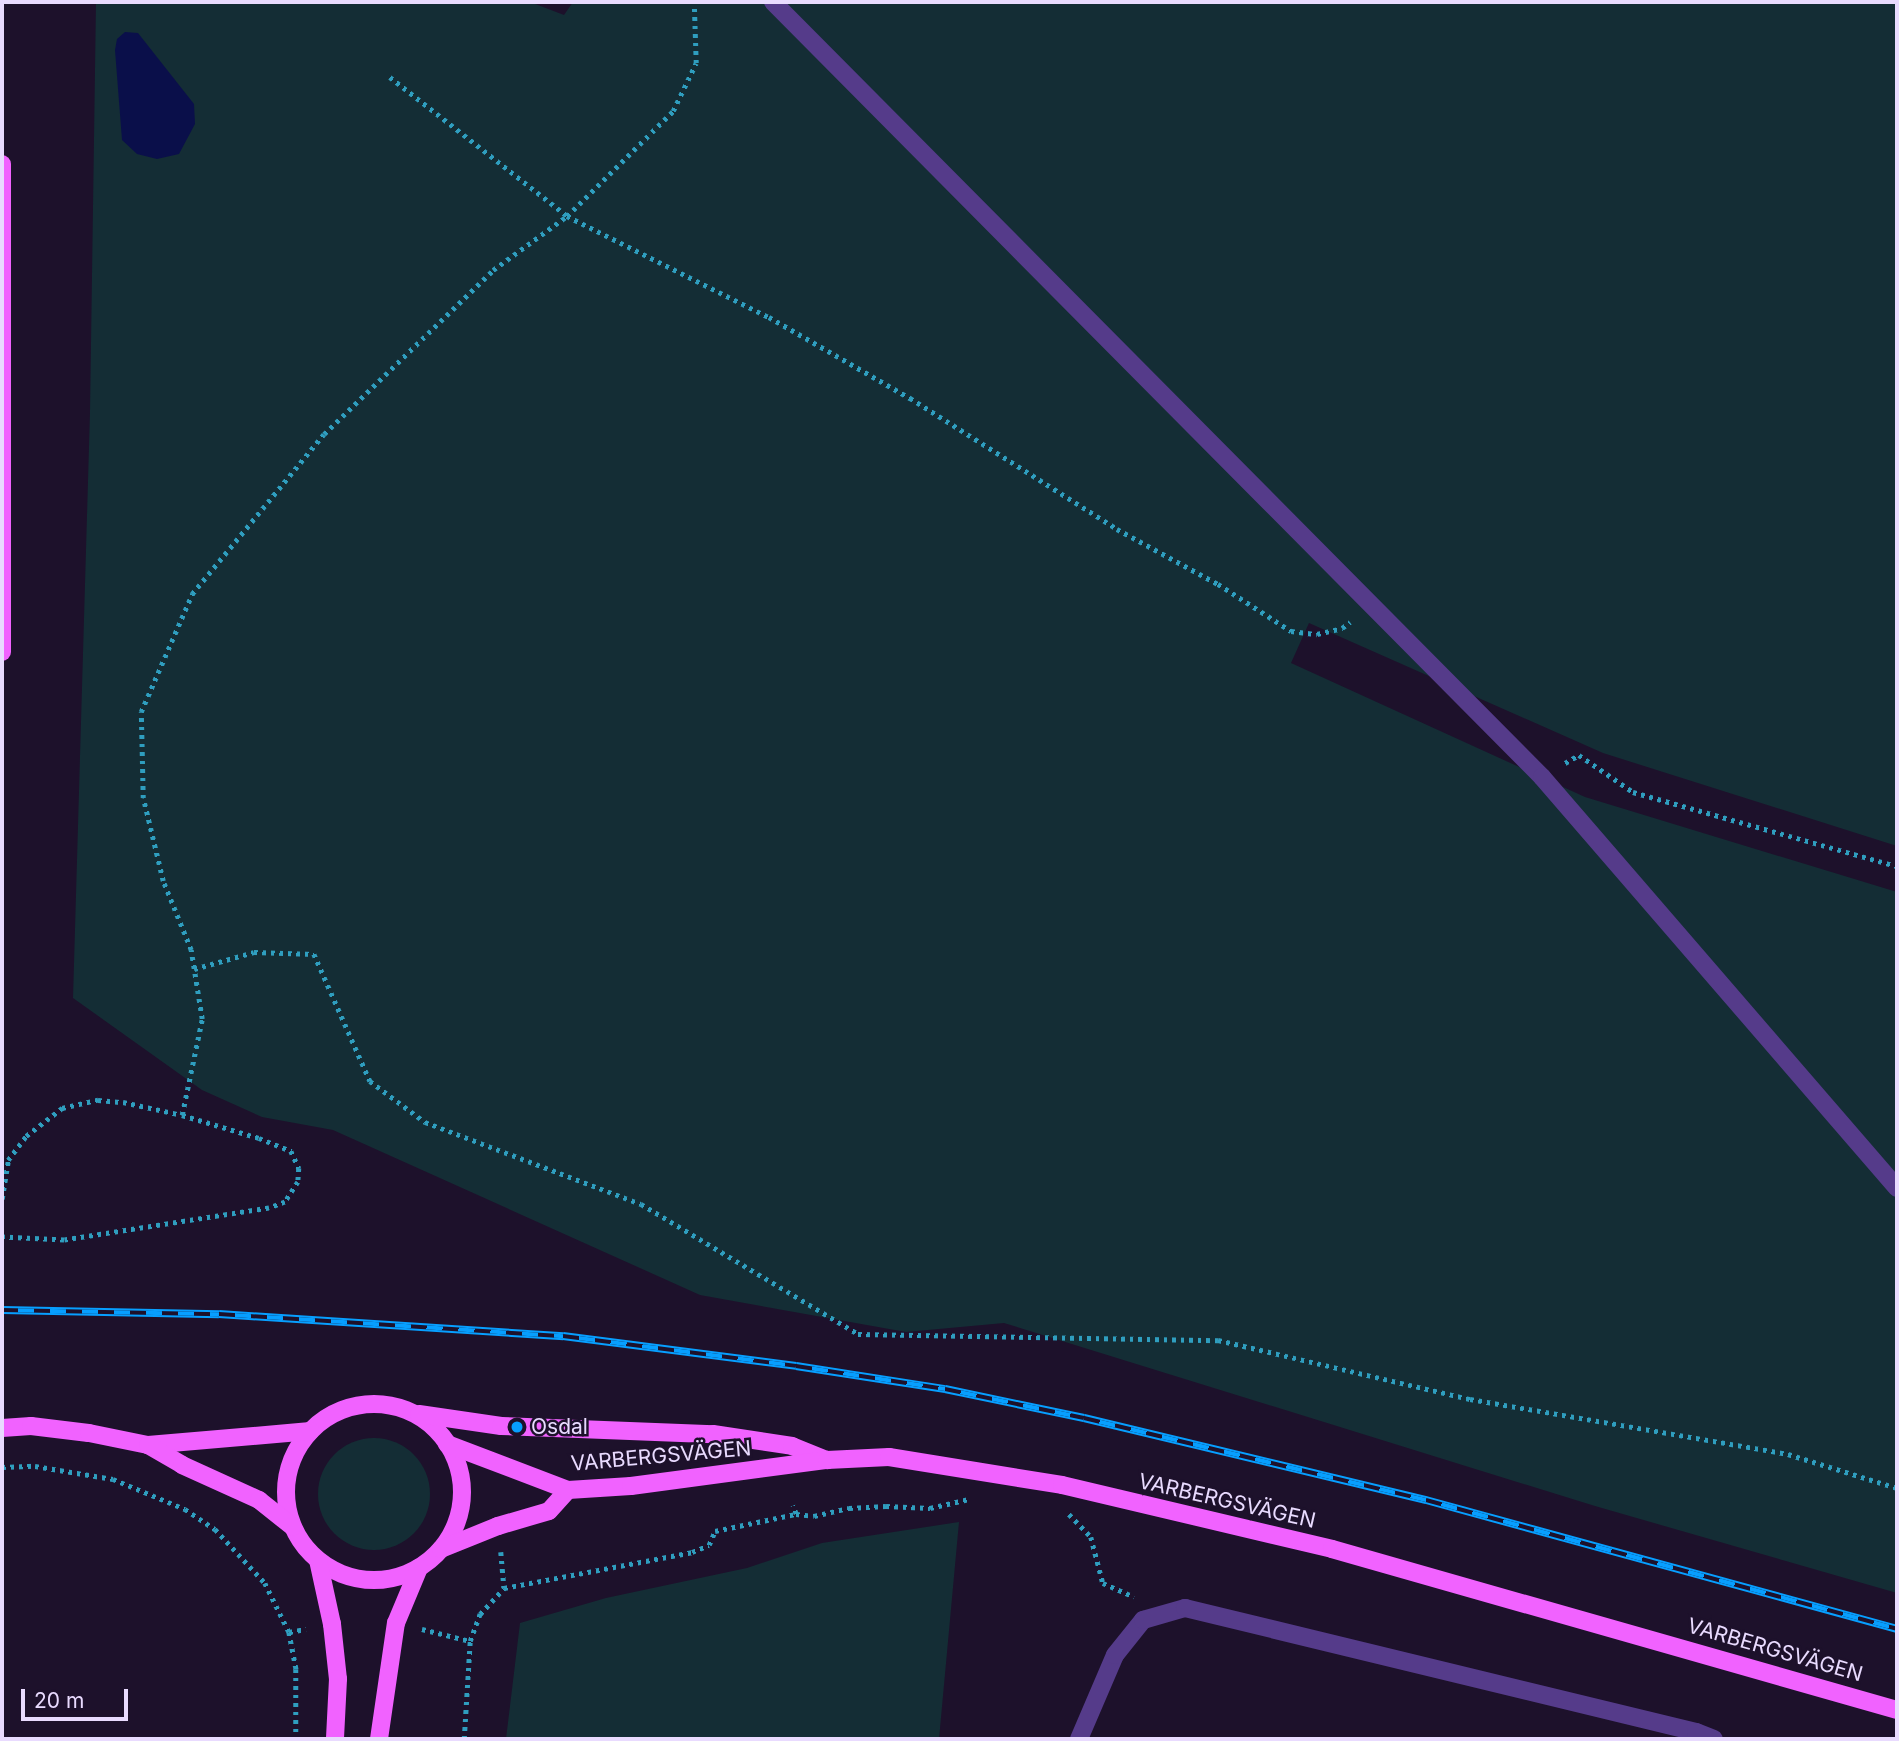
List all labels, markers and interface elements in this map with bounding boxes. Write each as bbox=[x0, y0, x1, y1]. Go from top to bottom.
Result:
place label: Osdal bbox=[531, 1414, 588, 1440]
marker: Osdal bbox=[509, 1419, 525, 1435]
street label: VARBERGSVÄGEN bbox=[570, 1436, 752, 1476]
street label: VARBERGSVÄGEN bbox=[1136, 1468, 1318, 1534]
street label: VARBERGSVÄGEN bbox=[1685, 1613, 1865, 1687]
scale bar bbox=[24, 1674, 131, 1718]
text: 20 m bbox=[34, 1688, 84, 1713]

